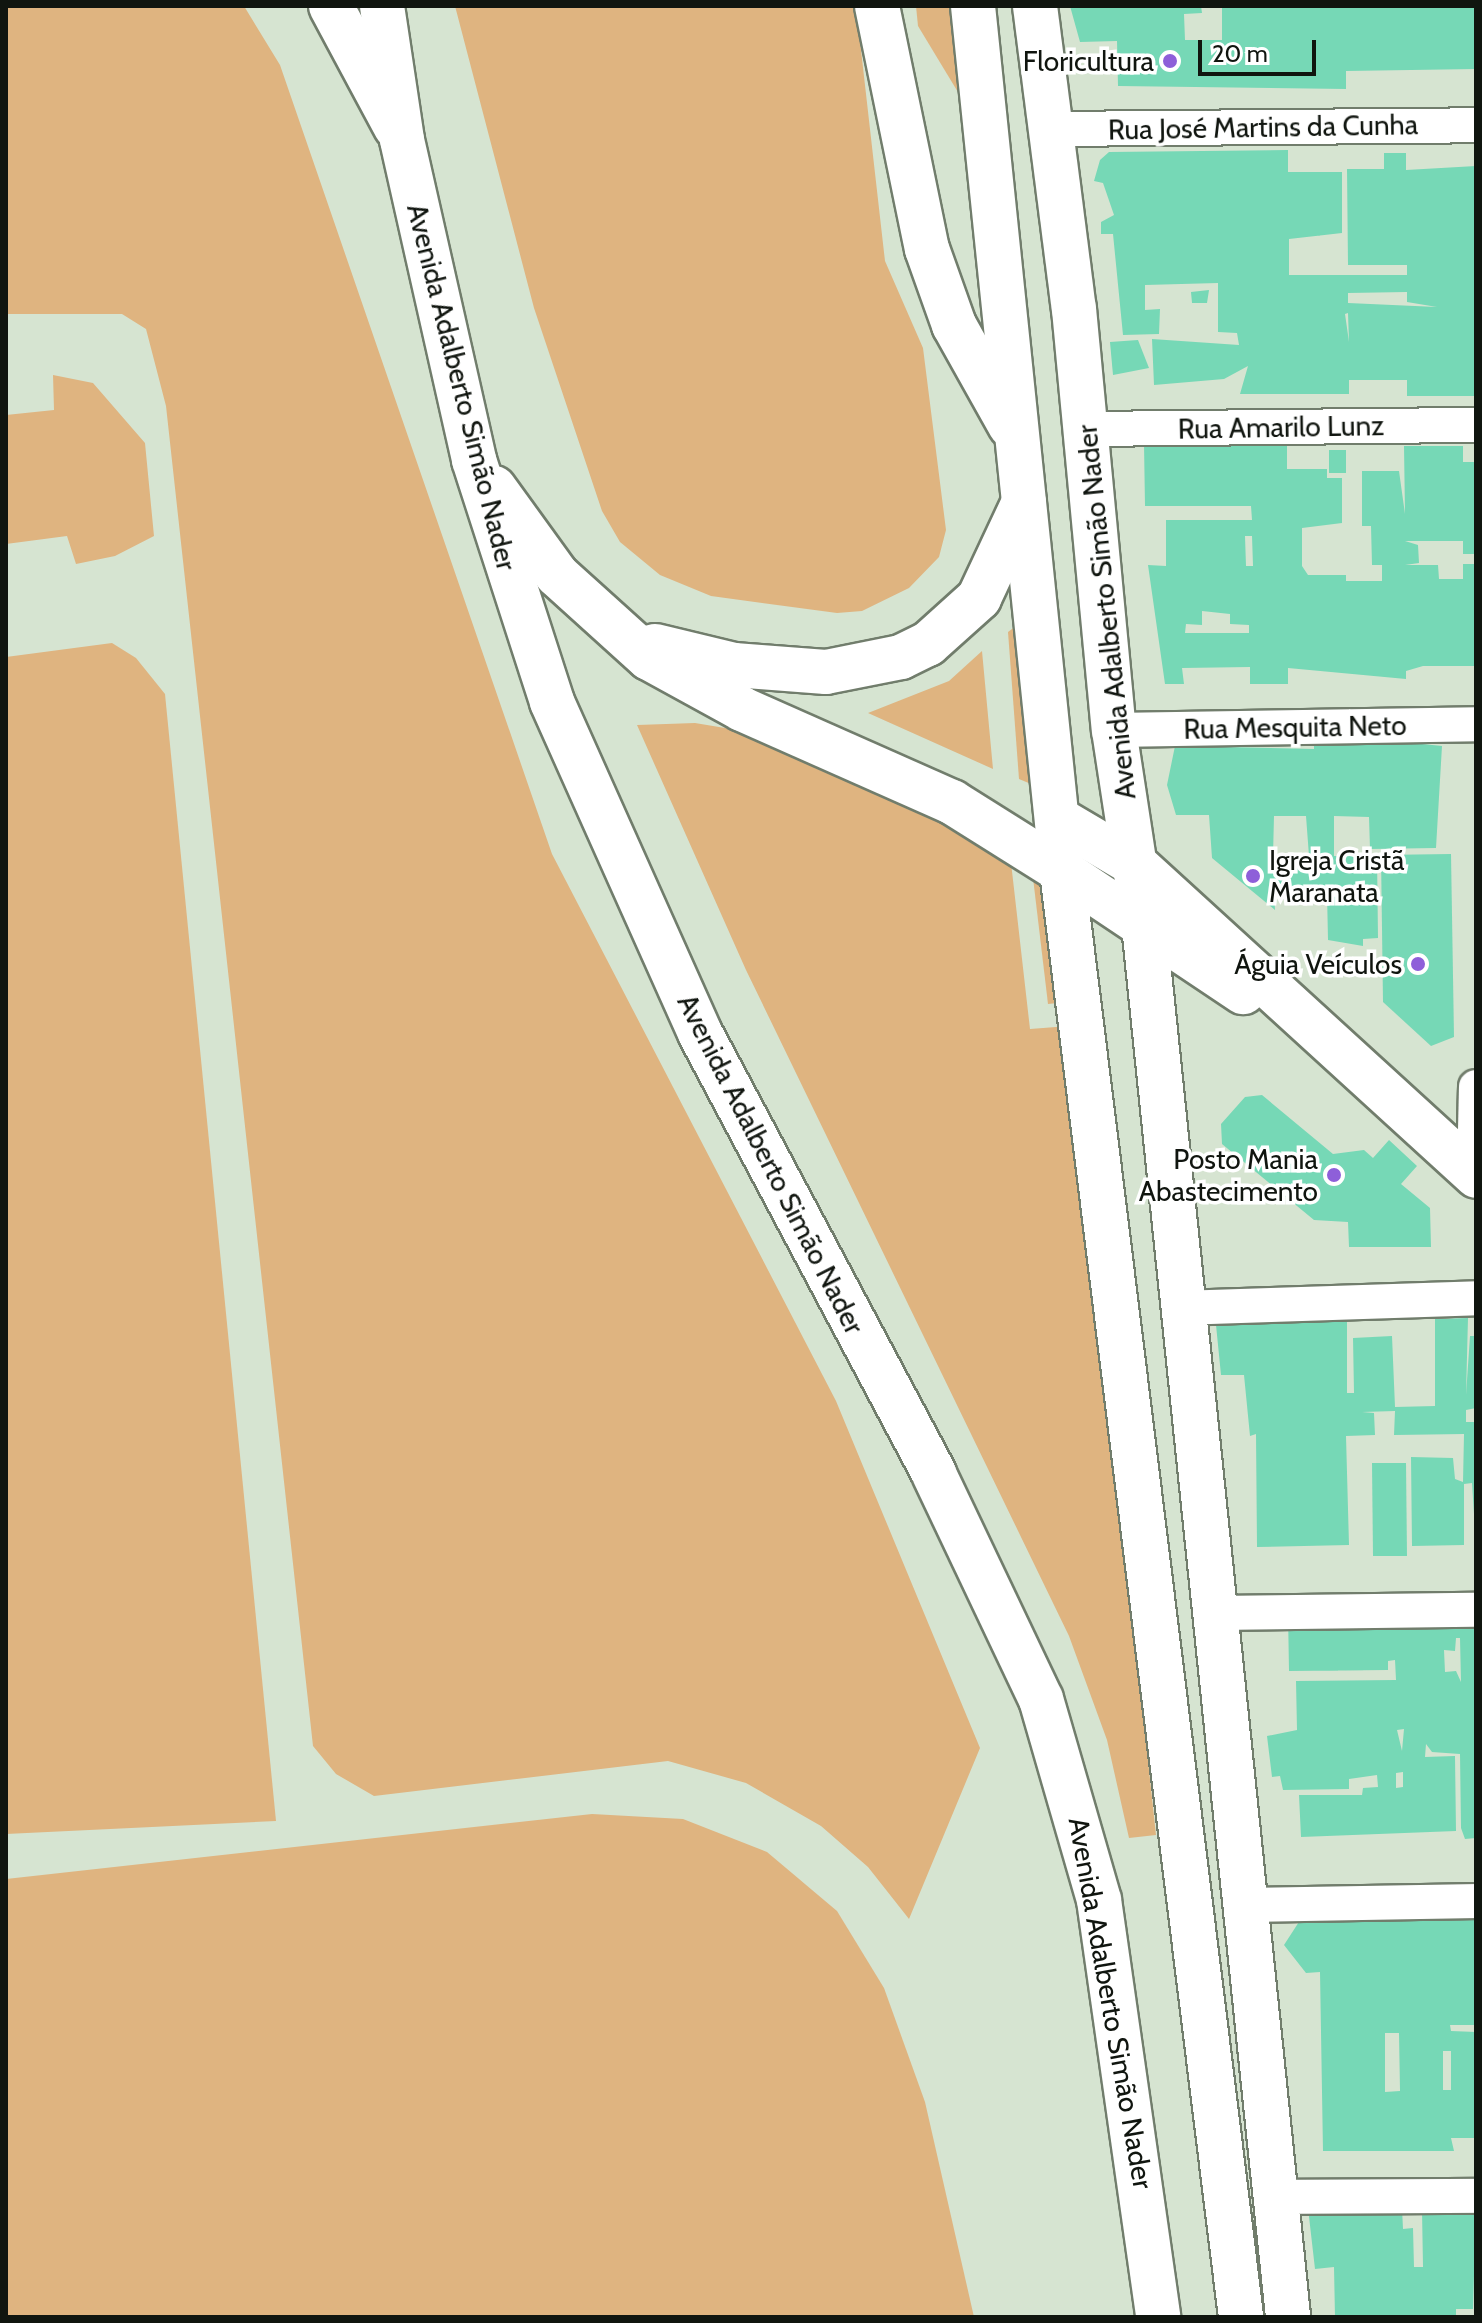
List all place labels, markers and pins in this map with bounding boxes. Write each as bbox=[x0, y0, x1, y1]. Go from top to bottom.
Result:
place label: Floricultura bbox=[1023, 44, 1154, 78]
marker: Floricultura bbox=[1161, 52, 1179, 70]
place label: Igreja Cristã Maranata bbox=[1269, 843, 1404, 909]
marker: Igreja Cristã Maranata bbox=[1244, 867, 1262, 885]
place label: Águia Veículos bbox=[1234, 947, 1402, 981]
marker: Águia Veículos bbox=[1409, 955, 1427, 973]
place label: Posto Mania Abastecimento bbox=[1139, 1142, 1318, 1208]
marker: Posto Mania Abastecimento bbox=[1325, 1166, 1343, 1184]

